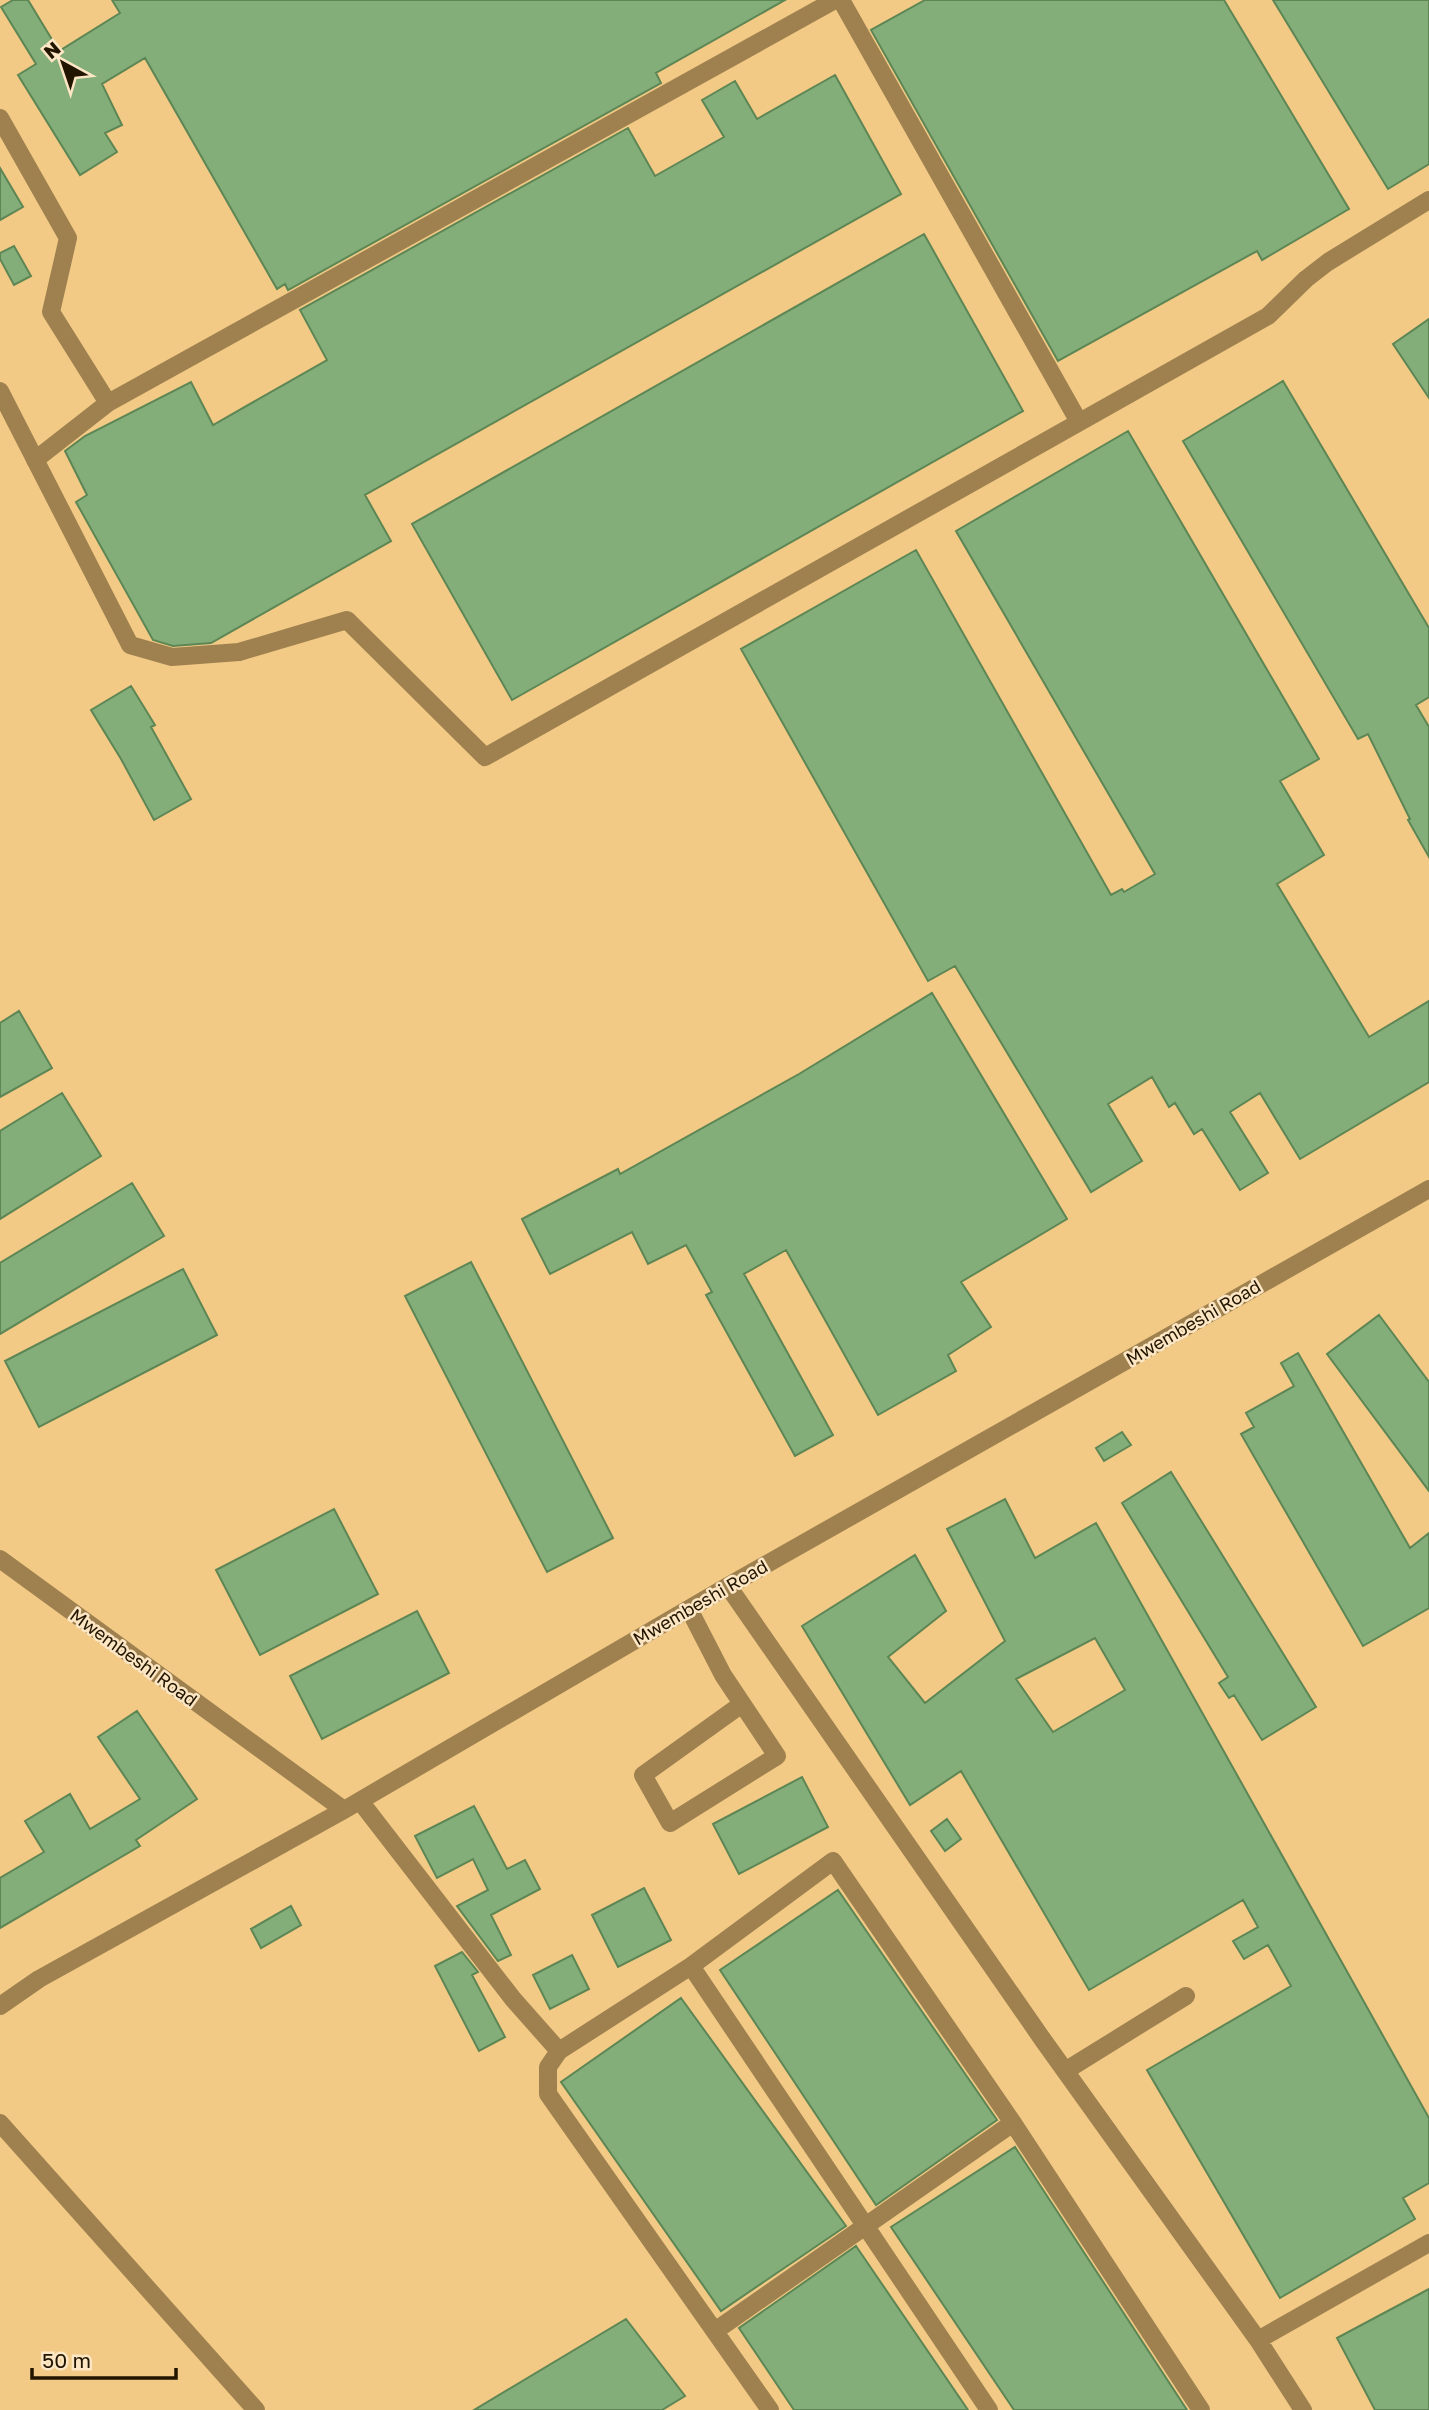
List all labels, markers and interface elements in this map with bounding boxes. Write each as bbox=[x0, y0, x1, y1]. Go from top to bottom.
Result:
north arrow bbox=[28, 28, 98, 98]
text: N bbox=[39, 36, 65, 63]
street label: Mwembeshi Road bbox=[1122, 1275, 1264, 1369]
street label: Mwembeshi Road bbox=[629, 1555, 771, 1649]
street label: Mwembeshi Road bbox=[66, 1603, 202, 1711]
scale bar bbox=[32, 2336, 175, 2380]
text: 50 m bbox=[42, 2347, 91, 2373]

